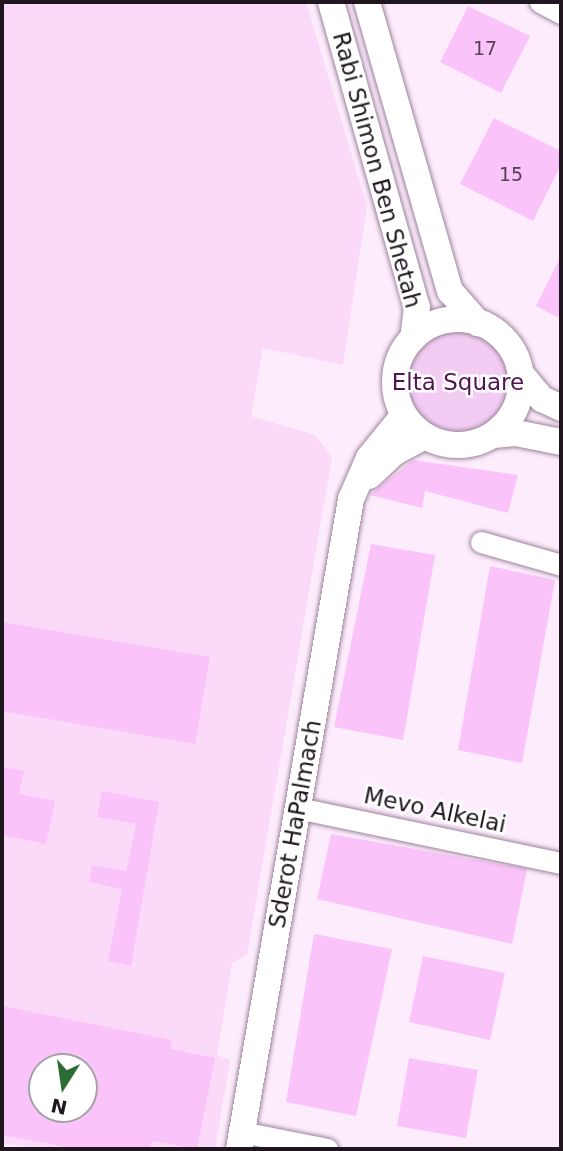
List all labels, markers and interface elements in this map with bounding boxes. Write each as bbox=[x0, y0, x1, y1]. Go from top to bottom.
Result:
street label: Rabi Shimon Ben Shetah bbox=[327, 29, 427, 311]
house number: 17 bbox=[473, 38, 497, 60]
house number: 15 bbox=[499, 164, 523, 186]
park label: Elta Square bbox=[392, 368, 524, 396]
street label: Sderot HaPalmach bbox=[263, 718, 327, 930]
street label: Mevo Alkelai bbox=[361, 781, 509, 839]
north arrow bbox=[28, 1053, 98, 1123]
text: N bbox=[49, 1094, 69, 1119]

